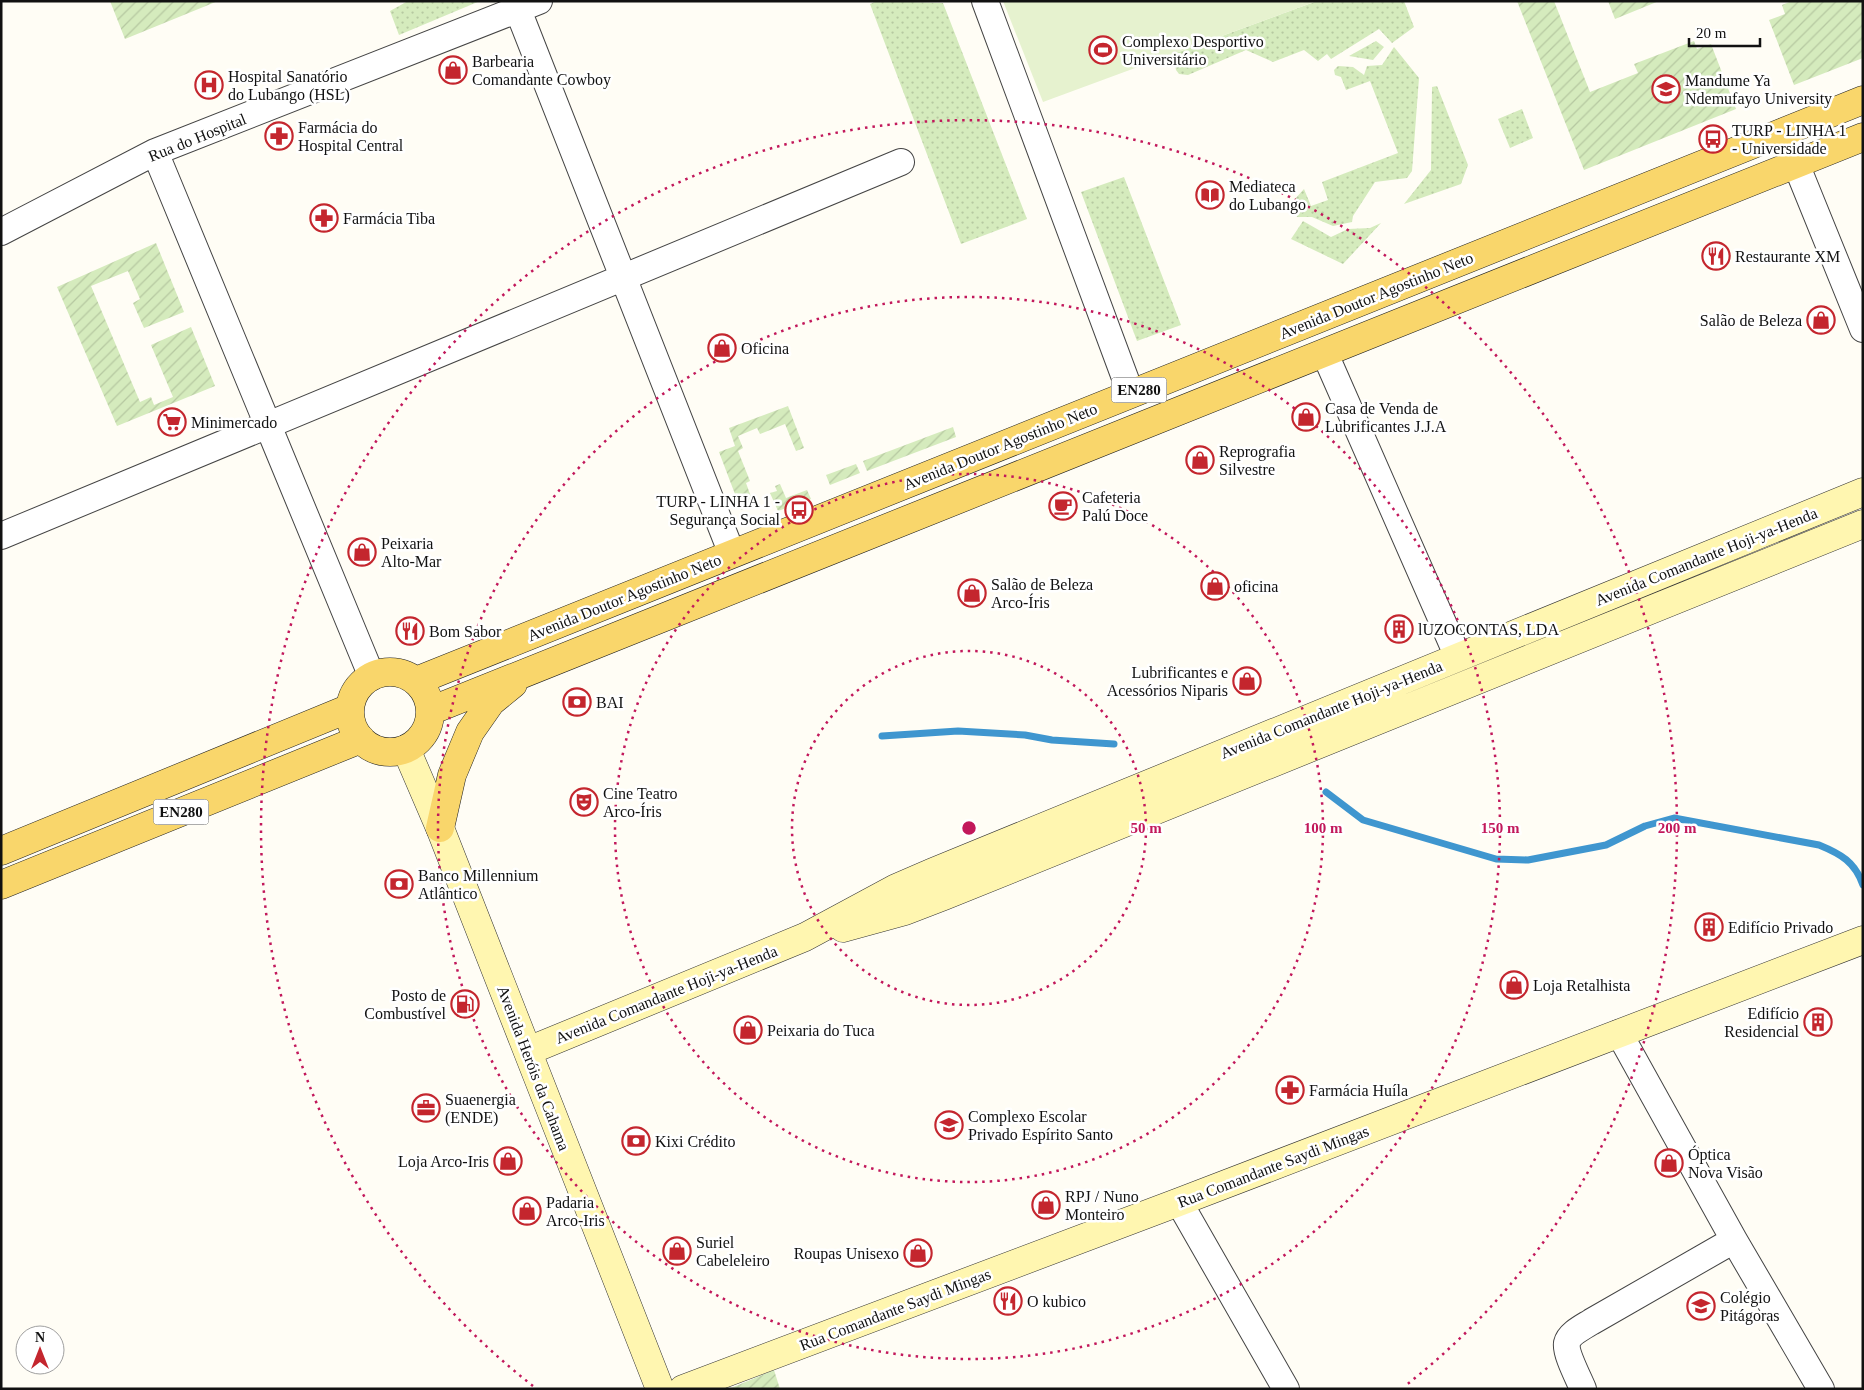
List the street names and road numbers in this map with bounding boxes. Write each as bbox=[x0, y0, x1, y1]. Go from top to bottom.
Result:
street label: Rua do Hospital bbox=[146, 110, 249, 166]
street label: Avenida Doutor Agostinho Neto bbox=[1277, 249, 1476, 343]
road number: EN280 bbox=[1112, 378, 1166, 402]
street label: Avenida Doutor Agostinho Neto bbox=[901, 400, 1100, 494]
street label: Avenida Comandante Hoji-ya-Henda bbox=[1593, 504, 1820, 610]
street label: Avenida Doutor Agostinho Neto bbox=[525, 551, 724, 645]
street label: Avenida Comandante Hoji-ya-Henda bbox=[1218, 657, 1445, 763]
road number: EN280 bbox=[154, 800, 208, 824]
street label: Avenida Comandante Hoji-ya-Henda bbox=[553, 942, 780, 1048]
street label: Avenida Heróis da Cahama bbox=[494, 983, 573, 1153]
street label: Rua Comandante Saydi Mingas bbox=[1175, 1122, 1371, 1212]
street label: Rua Comandante Saydi Mingas bbox=[797, 1265, 993, 1355]

